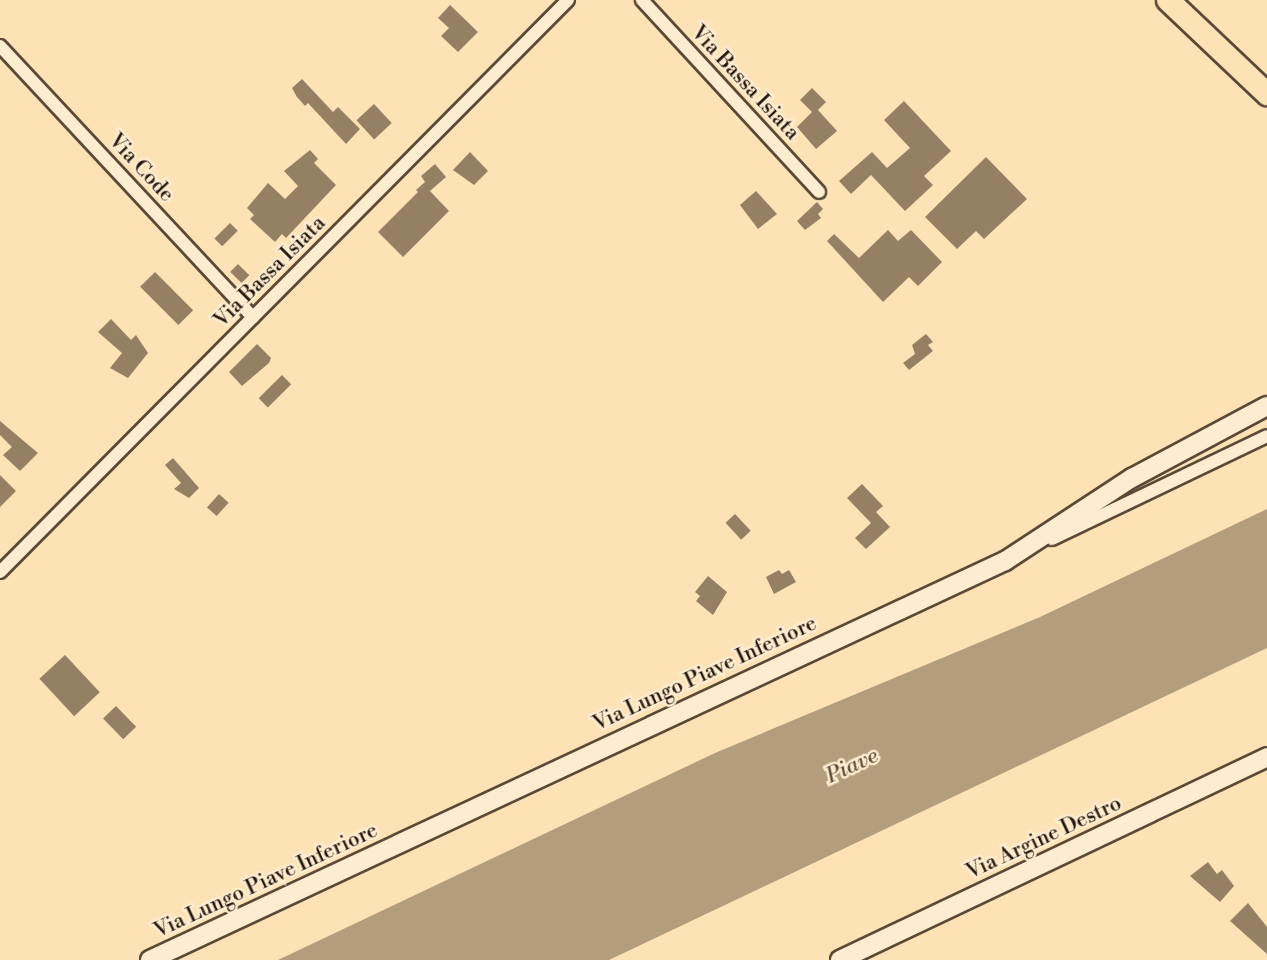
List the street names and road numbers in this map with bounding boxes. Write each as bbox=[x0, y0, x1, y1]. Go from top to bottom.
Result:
street label: Via Bassa Isiata bbox=[685, 20, 805, 146]
street label: Via Code bbox=[103, 129, 179, 207]
street label: Via Bassa Isiata bbox=[209, 211, 331, 333]
street label: Via Lungo Piave Inferiore bbox=[589, 611, 821, 737]
street label: Via Argine Destro bbox=[962, 791, 1126, 885]
street label: Via Lungo Piave Inferiore bbox=[150, 818, 382, 944]

